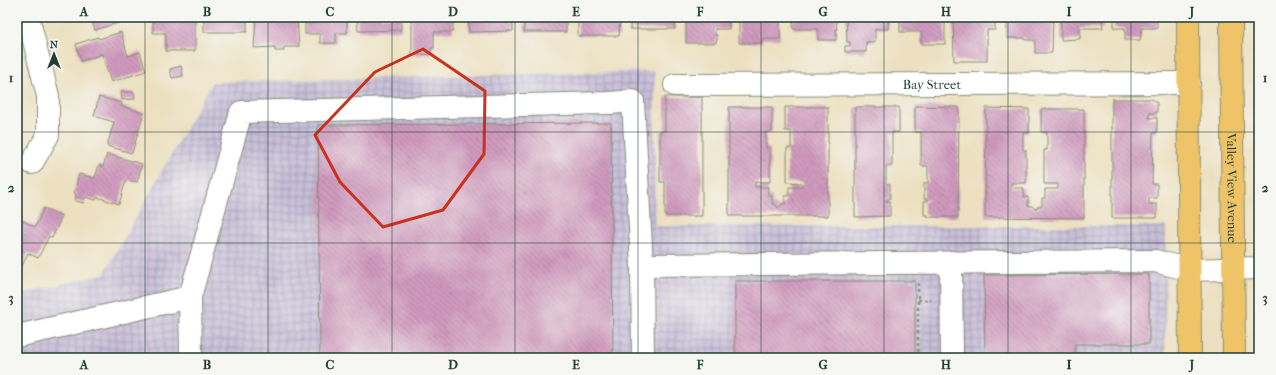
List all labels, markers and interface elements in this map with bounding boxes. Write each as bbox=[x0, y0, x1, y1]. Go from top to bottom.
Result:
text: A bbox=[79, 4, 89, 19]
text: B bbox=[203, 4, 212, 19]
text: C bbox=[326, 4, 335, 19]
text: D bbox=[448, 4, 458, 19]
text: E bbox=[572, 4, 580, 19]
text: F bbox=[696, 4, 704, 19]
text: G bbox=[818, 4, 828, 19]
text: H bbox=[941, 4, 952, 19]
text: I bbox=[1066, 4, 1072, 19]
text: J bbox=[1188, 4, 1195, 20]
north arrow bbox=[34, 34, 74, 74]
text: N bbox=[50, 38, 59, 51]
text: 1 bbox=[9, 70, 14, 85]
text: 1 bbox=[1263, 70, 1268, 85]
street label: Bay Street bbox=[903, 76, 962, 92]
street label: Valley View Avenue bbox=[1225, 132, 1240, 244]
text: 2 bbox=[8, 180, 15, 195]
text: 2 bbox=[1262, 180, 1269, 195]
text: 3 bbox=[8, 290, 14, 306]
text: 3 bbox=[1262, 290, 1268, 306]
text: A bbox=[79, 357, 89, 372]
text: B bbox=[203, 357, 212, 372]
text: C bbox=[326, 357, 335, 372]
text: D bbox=[448, 357, 458, 372]
text: E bbox=[572, 357, 580, 372]
text: F bbox=[696, 357, 704, 372]
text: G bbox=[818, 357, 828, 372]
text: H bbox=[941, 357, 952, 372]
text: I bbox=[1066, 357, 1072, 372]
text: J bbox=[1188, 357, 1195, 373]

